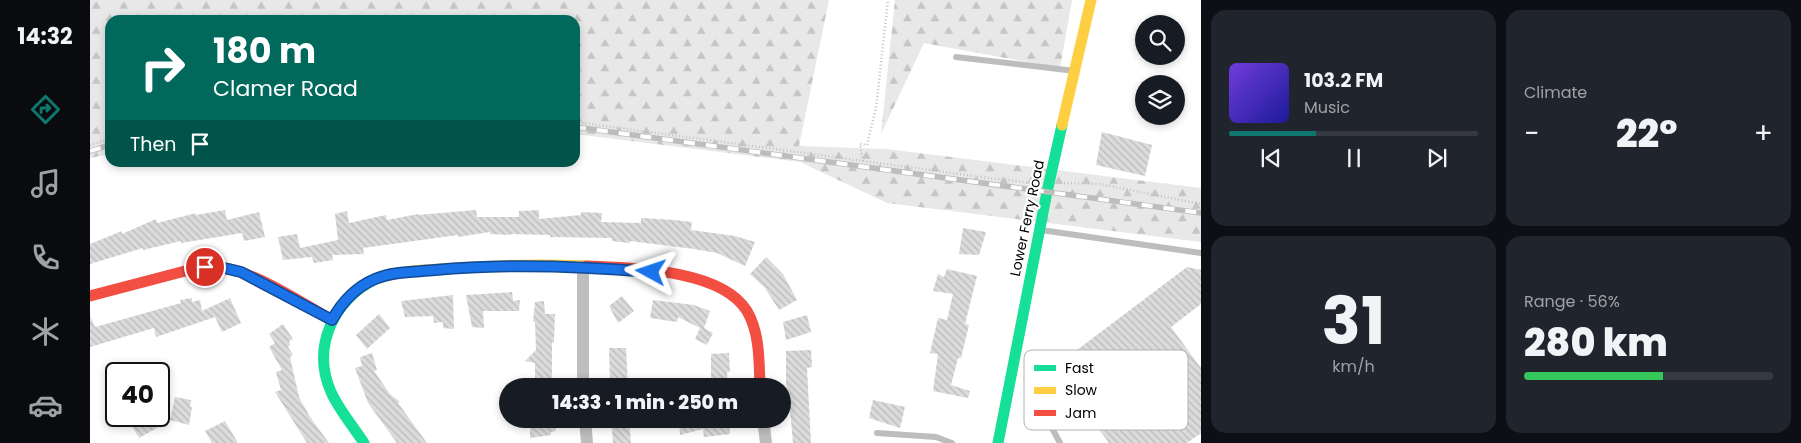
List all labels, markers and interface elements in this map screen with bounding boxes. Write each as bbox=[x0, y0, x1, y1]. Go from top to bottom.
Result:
map controls bbox=[1135, 15, 1185, 125]
button: search bbox=[1135, 15, 1185, 65]
text: 14:32 bbox=[17, 21, 73, 52]
text: 180 m bbox=[213, 26, 316, 75]
icon: right bbox=[130, 35, 195, 100]
text: 103.2 FM bbox=[1304, 67, 1383, 94]
text: Clamer Road bbox=[213, 73, 358, 104]
button: layers bbox=[1135, 75, 1185, 125]
text: Climate bbox=[1524, 81, 1587, 104]
icon: directions bbox=[28, 92, 63, 127]
text: Music bbox=[1304, 96, 1350, 119]
text: 22° bbox=[1616, 107, 1677, 160]
text: − bbox=[1524, 114, 1539, 153]
text: + bbox=[1754, 114, 1773, 153]
icon: arrive bbox=[186, 130, 214, 158]
text: Then bbox=[130, 131, 176, 158]
icon: previous bbox=[1257, 144, 1285, 172]
icon: pause bbox=[1340, 144, 1368, 172]
icon: next bbox=[1423, 144, 1451, 172]
street label: Lower Ferry Road bbox=[1005, 158, 1049, 278]
icon: music bbox=[28, 166, 63, 201]
icon: phone bbox=[28, 240, 63, 275]
position arrow bbox=[624, 245, 676, 297]
pin bbox=[184, 246, 226, 288]
icon: arrive bbox=[191, 253, 219, 281]
text: 31 bbox=[1322, 276, 1385, 367]
text: Range · 56% bbox=[1524, 290, 1620, 313]
icon: climate bbox=[28, 314, 63, 349]
text: 280 km bbox=[1524, 316, 1668, 369]
legend bbox=[1024, 350, 1188, 430]
text: km/h bbox=[1332, 355, 1375, 378]
text: Fast bbox=[1065, 358, 1094, 378]
speed limit sign: 40 bbox=[105, 362, 170, 427]
text: Slow bbox=[1065, 380, 1098, 400]
icon: car bbox=[28, 388, 63, 423]
text: 14:33 · 1 min · 250 m bbox=[552, 389, 738, 416]
text: Jam bbox=[1065, 403, 1096, 423]

